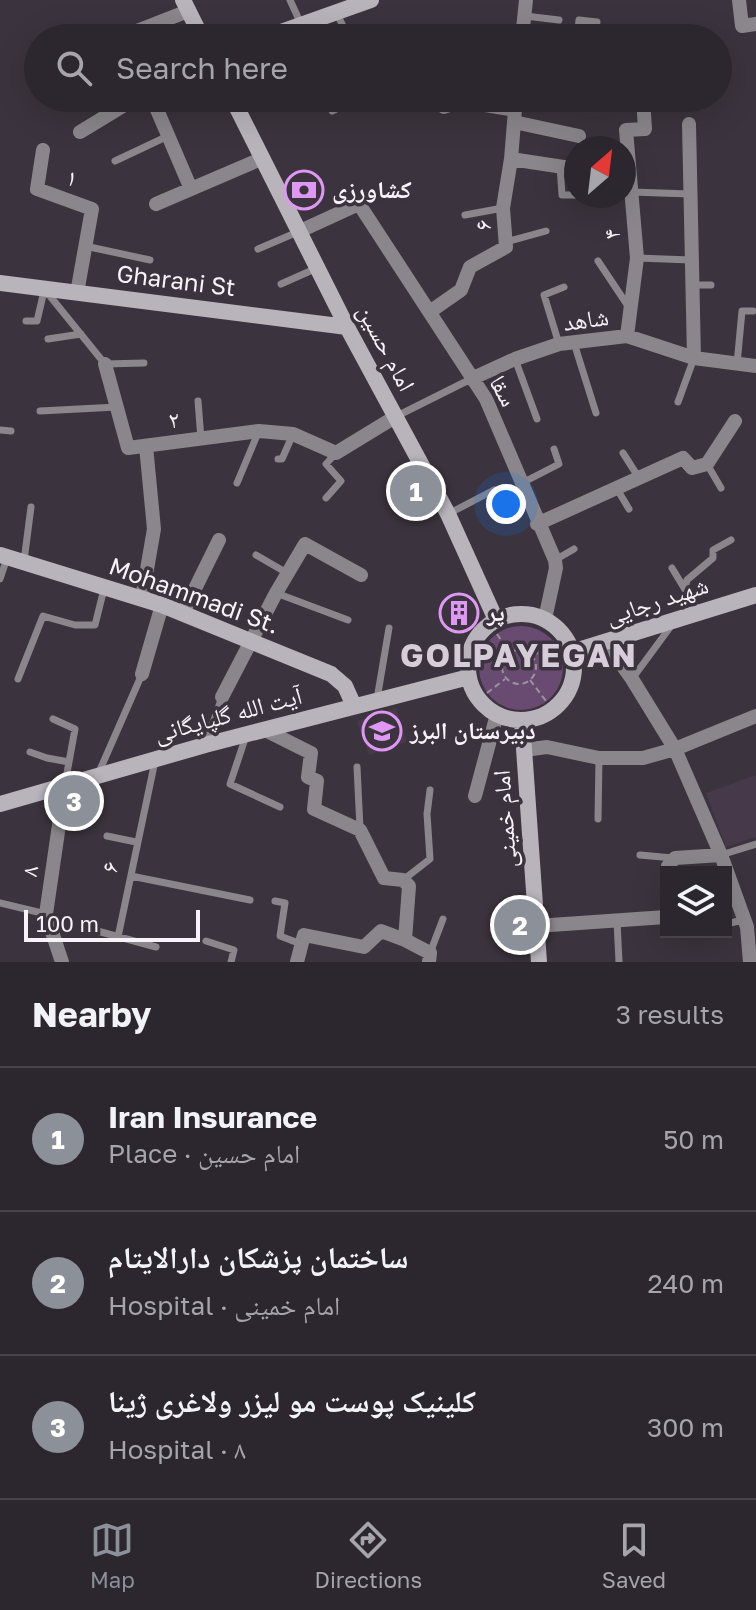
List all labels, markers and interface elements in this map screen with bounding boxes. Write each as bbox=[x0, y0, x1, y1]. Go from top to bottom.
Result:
search box bbox=[24, 24, 732, 112]
icon: search bbox=[52, 46, 96, 90]
text: Search here bbox=[116, 50, 288, 86]
north arrow bbox=[564, 136, 636, 208]
street label: ۱ bbox=[62, 161, 83, 192]
bank icon: کشاورزی bbox=[283, 169, 325, 211]
place label: کشاورزی bbox=[332, 174, 412, 204]
street label: ۶ bbox=[467, 218, 496, 232]
street label: ۴ bbox=[596, 227, 625, 241]
street label: Gharani St bbox=[115, 258, 237, 301]
street label: امام حسین bbox=[350, 299, 422, 397]
street label: شاهد bbox=[561, 301, 610, 336]
street label: سقا bbox=[484, 370, 525, 411]
street label: ۲ bbox=[166, 403, 181, 434]
pin: 1 bbox=[390, 461, 442, 521]
your location bbox=[486, 484, 526, 524]
street label: Mohammadi St. bbox=[105, 550, 284, 639]
street label: شهید رجایی bbox=[602, 569, 712, 631]
building icon: پر bbox=[438, 592, 480, 634]
place label: پر bbox=[486, 597, 505, 627]
district label: GOLPAYEGAN bbox=[400, 636, 638, 674]
street label: آیت الله گلپایگانی bbox=[150, 680, 306, 748]
school or university icon: دبیرستان البرز bbox=[361, 710, 403, 752]
place label: دبیرستان البرز bbox=[409, 715, 536, 745]
street label: امام خمینی bbox=[486, 769, 524, 869]
pin: 3 bbox=[48, 771, 100, 831]
street label: ۶ bbox=[93, 859, 124, 875]
street label: ۸ bbox=[13, 863, 44, 878]
map controls bbox=[660, 866, 732, 938]
button: layers bbox=[660, 866, 732, 938]
pin: 2 bbox=[494, 895, 546, 955]
scale bar bbox=[24, 906, 200, 942]
text: 100 m bbox=[36, 910, 99, 937]
text: Nearby bbox=[32, 994, 152, 1034]
text: 3 results bbox=[616, 999, 724, 1030]
text: Iran Insurance bbox=[108, 1099, 317, 1135]
text: 1 bbox=[51, 1124, 65, 1155]
text: 50 m bbox=[663, 1124, 724, 1155]
text: Place · امام حسین bbox=[108, 1138, 300, 1169]
text: ساختمان پزشکان دارالایتام bbox=[108, 1239, 409, 1275]
text: 2 bbox=[50, 1268, 66, 1299]
text: 240 m bbox=[647, 1268, 724, 1299]
text: Hospital · امام خمینی bbox=[108, 1290, 340, 1321]
text: کلینیک پوست مو لیزر ولاغری ژینا bbox=[108, 1383, 476, 1419]
text: 3 bbox=[50, 1412, 66, 1443]
text: 300 m bbox=[647, 1412, 724, 1443]
text: Hospital · ۸ bbox=[108, 1434, 246, 1465]
tab: Map bbox=[90, 1518, 135, 1593]
tab: Directions bbox=[315, 1518, 422, 1593]
tab: Saved bbox=[602, 1518, 666, 1593]

